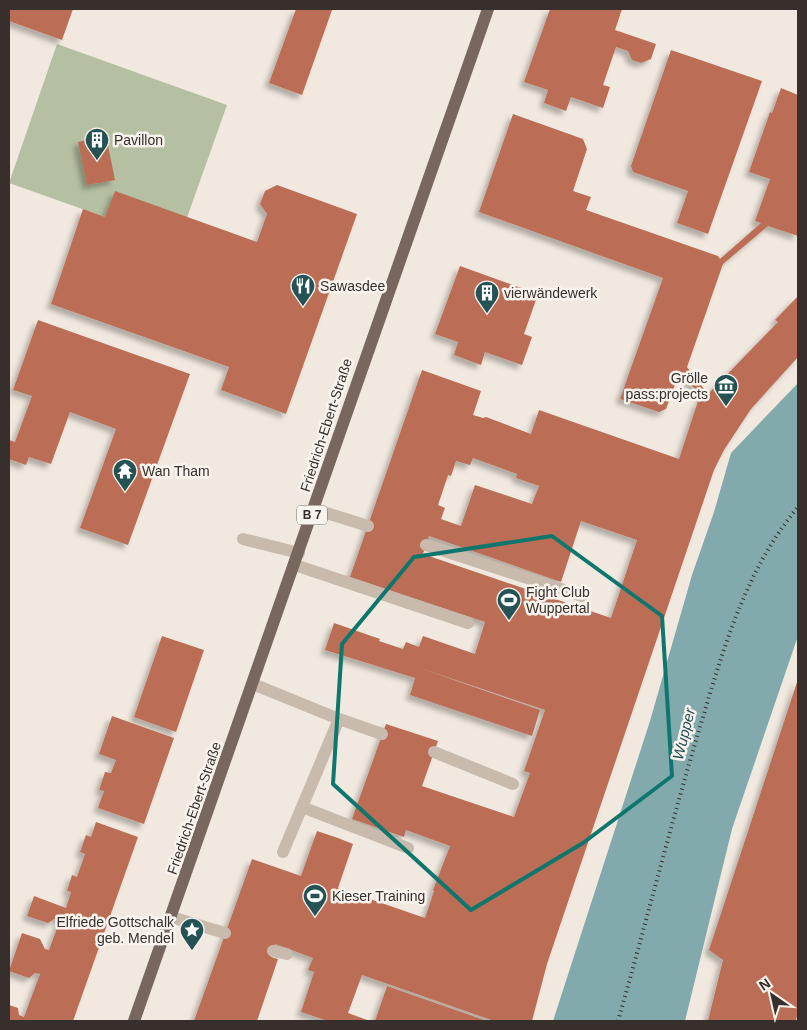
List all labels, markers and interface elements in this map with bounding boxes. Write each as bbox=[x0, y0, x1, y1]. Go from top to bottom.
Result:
building icon: Pavillon bbox=[84, 127, 110, 161]
place label: Pavillon bbox=[114, 132, 163, 148]
restaurant icon: Sawasdee bbox=[290, 273, 316, 307]
place label: Sawasdee bbox=[320, 278, 386, 294]
building icon: vierwändewerk bbox=[474, 280, 500, 314]
place label: vierwändewerk bbox=[504, 285, 598, 301]
street label: Friedrich-Ebert-Straße bbox=[297, 356, 355, 494]
place label: Grölle pass:projects bbox=[626, 370, 708, 402]
museum icon: Grölle pass:projects bbox=[713, 373, 739, 407]
temple icon: Wan Tham bbox=[112, 458, 138, 492]
place label: Wan Tham bbox=[142, 463, 210, 479]
road number: B 7 bbox=[297, 506, 327, 524]
place label: Fight Club Wuppertal bbox=[526, 584, 590, 616]
sports icon: Fight Club Wuppertal bbox=[496, 587, 522, 621]
water label: Wupper bbox=[669, 705, 698, 761]
street label: Friedrich-Ebert-Straße bbox=[164, 739, 224, 876]
sports icon: Kieser Training bbox=[302, 883, 328, 917]
place label: Kieser Training bbox=[332, 888, 425, 904]
place label: Elfriede Gottschalk geb. Mendel bbox=[57, 914, 175, 946]
place icon: Elfriede Gottschalk geb. Mendel bbox=[179, 917, 205, 951]
north arrow bbox=[747, 970, 797, 1020]
text: N bbox=[756, 975, 773, 994]

